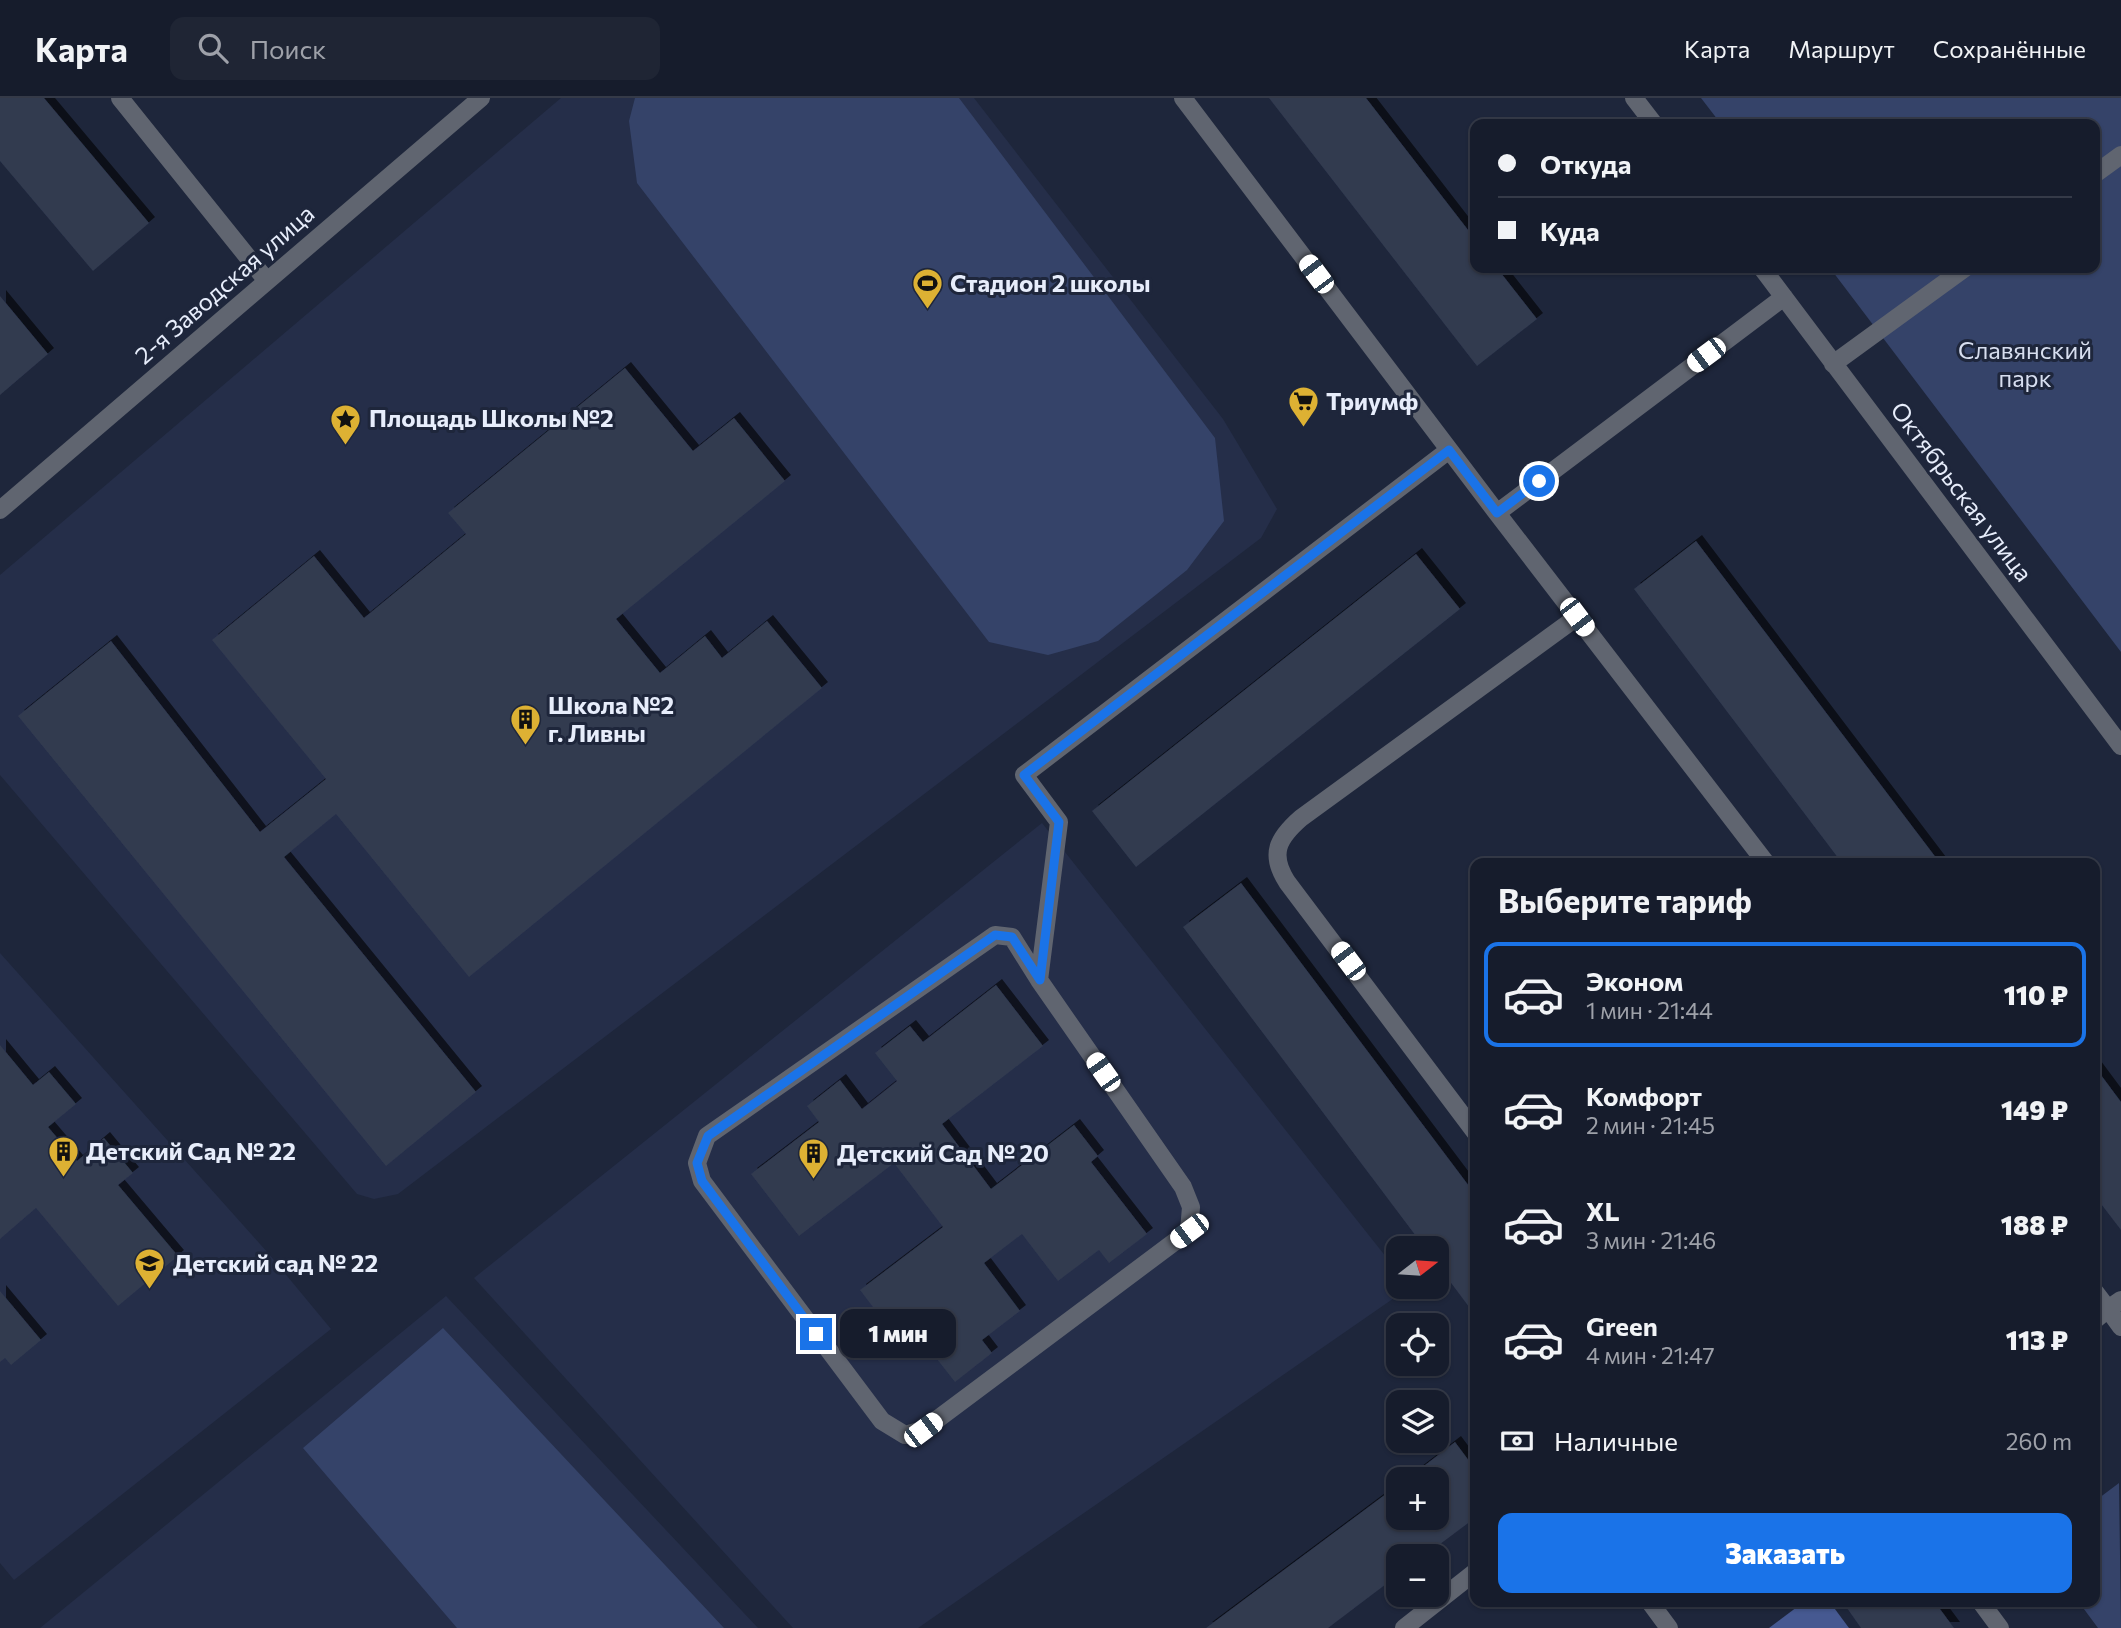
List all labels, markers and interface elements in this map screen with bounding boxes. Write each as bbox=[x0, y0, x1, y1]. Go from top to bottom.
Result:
search box bbox=[170, 17, 660, 80]
text: Карта bbox=[35, 28, 128, 69]
icon: search bbox=[194, 29, 232, 67]
text: Поиск bbox=[250, 33, 326, 64]
text: Карта bbox=[1684, 34, 1750, 63]
text: Маршрут bbox=[1788, 34, 1895, 63]
text: Сохранённые bbox=[1933, 34, 2086, 63]
text: Откуда bbox=[1540, 148, 1631, 179]
street label: 2-я Заводская улица bbox=[129, 198, 319, 370]
text: Куда bbox=[1540, 215, 1600, 246]
car bbox=[1295, 251, 1338, 297]
sports icon: Стадион 2 школы bbox=[910, 267, 944, 311]
place label: Стадион 2 школы bbox=[950, 268, 1151, 297]
car bbox=[1683, 334, 1730, 376]
park label: Славянский парк bbox=[1958, 335, 2092, 392]
supermarket icon: Триумф bbox=[1286, 385, 1320, 429]
place label: Триумф bbox=[1326, 386, 1418, 415]
street label: Октябрьская улица bbox=[1885, 396, 2039, 587]
place icon: Площадь Школы №2 bbox=[329, 402, 363, 446]
place label: Площадь Школы №2 bbox=[369, 403, 614, 432]
route start bbox=[1523, 465, 1555, 497]
car bbox=[1556, 594, 1599, 640]
place label: Школа №2 г. Ливны bbox=[548, 690, 674, 747]
building icon: Школа №2 г. Ливны bbox=[508, 703, 542, 747]
text: Выберите тариф bbox=[1498, 880, 1752, 920]
car bbox=[1327, 938, 1370, 984]
icon: car bbox=[1502, 963, 1565, 1026]
text: Эконом bbox=[1586, 965, 1683, 996]
text: 110 ₽ bbox=[2004, 979, 2068, 1010]
text: 1 мин · 21:44 bbox=[1586, 996, 1713, 1024]
car bbox=[1083, 1049, 1124, 1095]
icon: car bbox=[1502, 1078, 1565, 1141]
text: Комфорт bbox=[1586, 1080, 1702, 1111]
text: 149 ₽ bbox=[2001, 1094, 2068, 1125]
text: 2 мин · 21:45 bbox=[1586, 1111, 1715, 1139]
building icon: Детский Сад № 22 bbox=[46, 1135, 80, 1179]
place label: Детский Сад № 22 bbox=[86, 1136, 296, 1165]
building icon: Детский Сад № 20 bbox=[797, 1137, 831, 1181]
place label: Детский Сад № 20 bbox=[837, 1138, 1049, 1167]
icon: car bbox=[1502, 1193, 1565, 1256]
text: XL bbox=[1586, 1195, 1620, 1226]
text: 188 ₽ bbox=[2001, 1209, 2068, 1240]
car bbox=[1166, 1210, 1213, 1252]
text: 3 мин · 21:46 bbox=[1586, 1226, 1716, 1254]
north arrow bbox=[1386, 1236, 1449, 1298]
map controls bbox=[1386, 1236, 1449, 1607]
school or university icon: Детский сад № 22 bbox=[133, 1247, 167, 1291]
place label: Детский сад № 22 bbox=[173, 1248, 378, 1277]
icon: car bbox=[1502, 1308, 1565, 1371]
callout: 1 мин bbox=[840, 1310, 956, 1358]
text: Green bbox=[1586, 1310, 1658, 1341]
button: locate bbox=[1386, 1313, 1449, 1376]
route end bbox=[800, 1318, 832, 1350]
text: 1 мин bbox=[868, 1319, 928, 1347]
text: 113 ₽ bbox=[2006, 1324, 2068, 1355]
text: 4 мин · 21:47 bbox=[1586, 1341, 1715, 1369]
button: layers bbox=[1386, 1390, 1449, 1453]
car bbox=[900, 1409, 947, 1451]
icon: cash bbox=[1498, 1422, 1536, 1460]
text: Наличные bbox=[1554, 1425, 1678, 1456]
text: 260 m bbox=[2006, 1427, 2072, 1455]
button: + bbox=[1386, 1467, 1449, 1530]
button: Заказать bbox=[1498, 1513, 2072, 1593]
button: − bbox=[1386, 1544, 1449, 1607]

